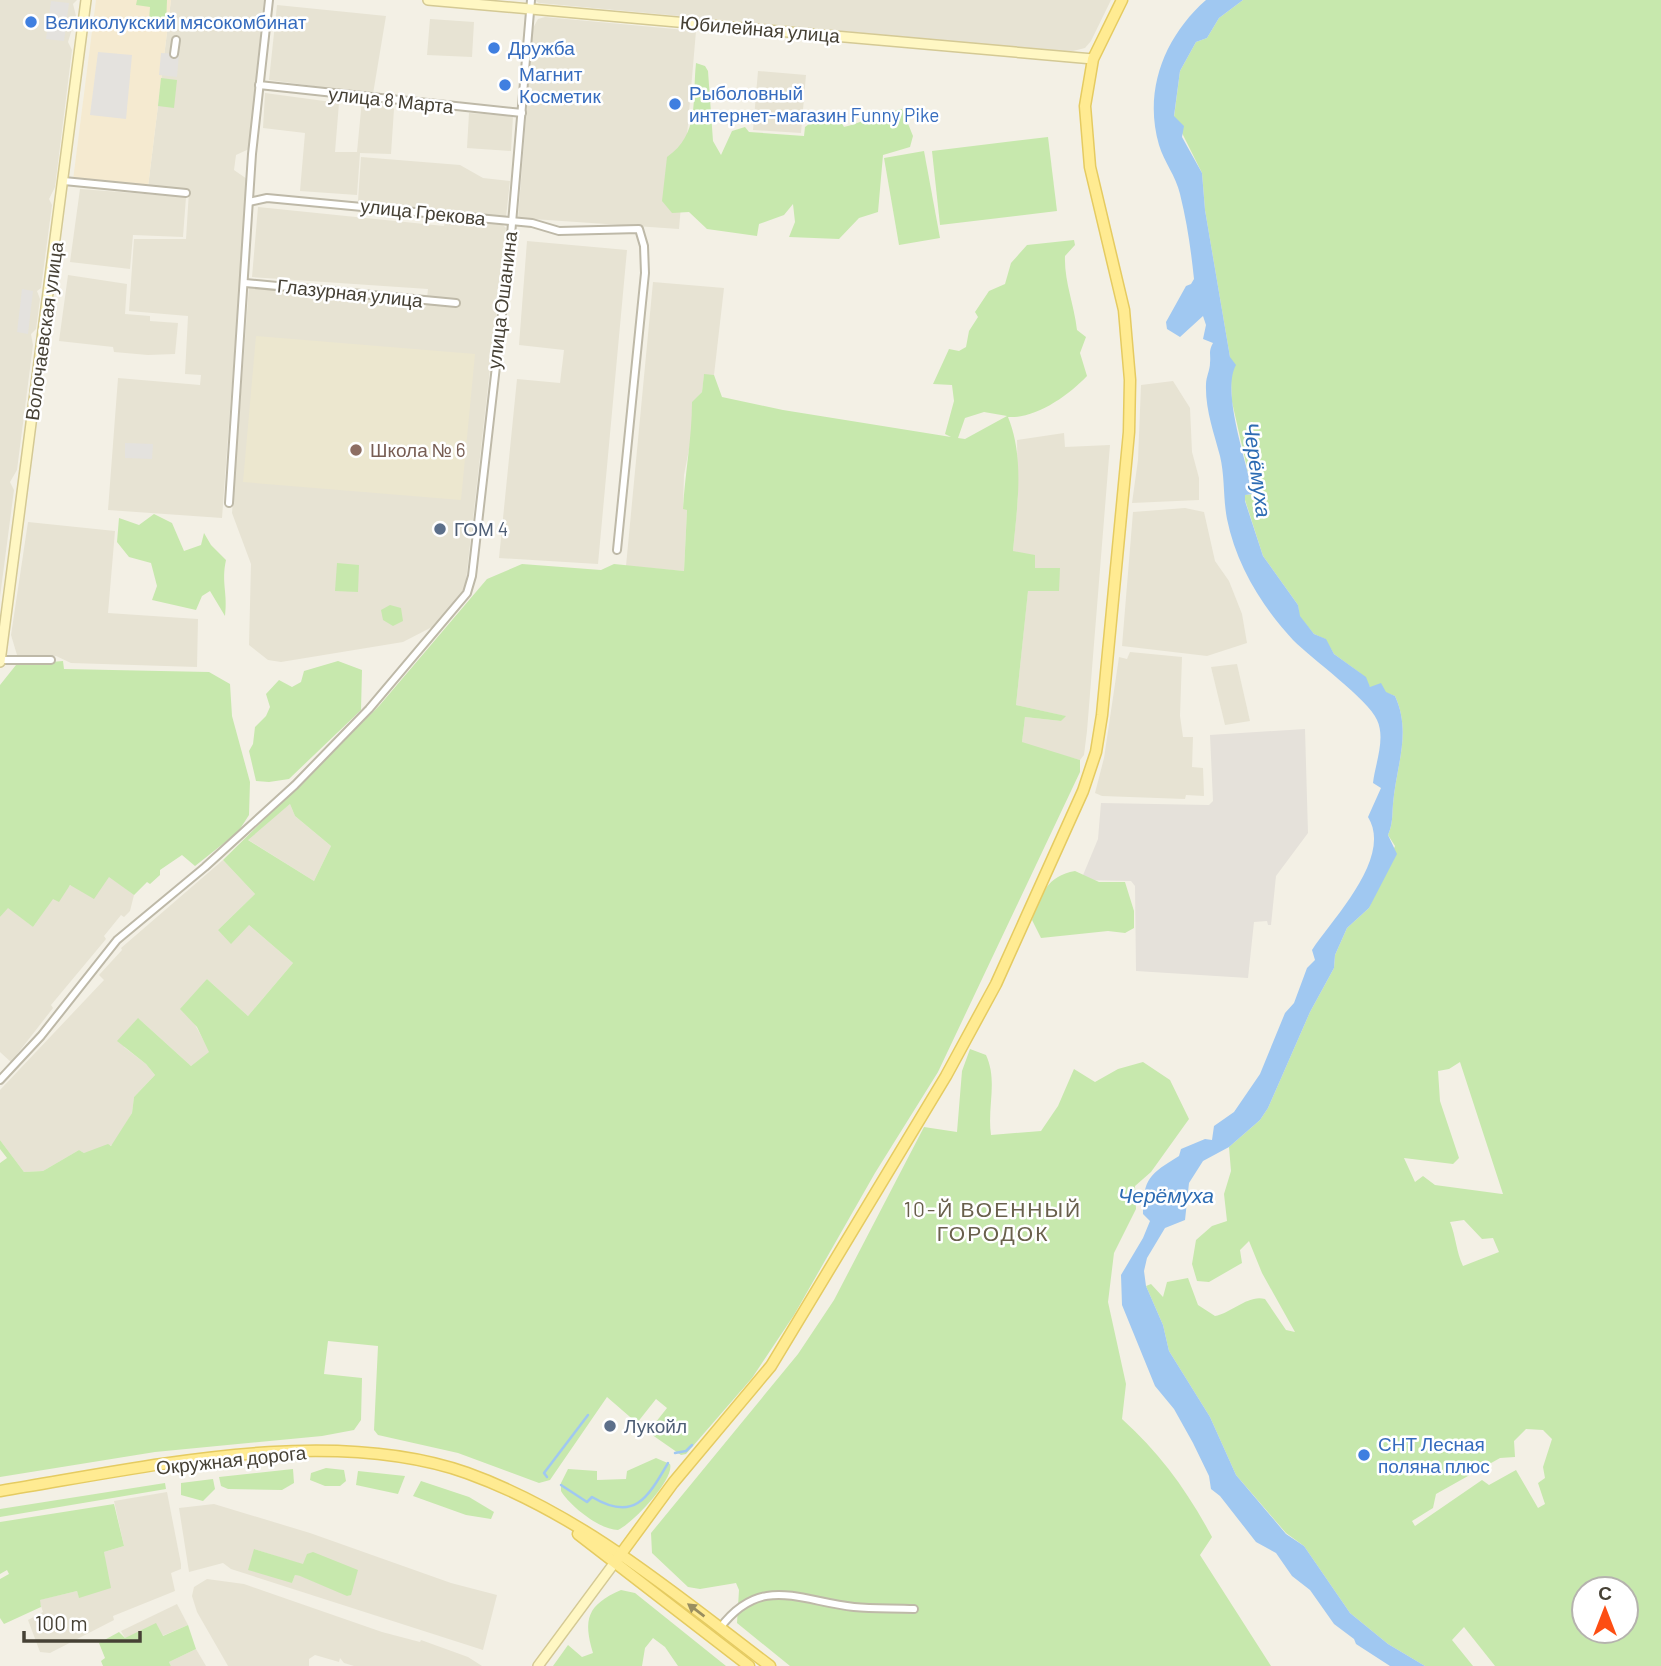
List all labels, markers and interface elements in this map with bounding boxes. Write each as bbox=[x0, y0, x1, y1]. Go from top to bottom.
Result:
place label: Великолукский мясокомбинат bbox=[45, 10, 307, 33]
street label: Юбилейная улица bbox=[679, 10, 841, 47]
marker: Великолукский мясокомбинат bbox=[23, 14, 39, 30]
place label: Дружба bbox=[508, 36, 575, 59]
marker: Дружба bbox=[486, 40, 502, 56]
place label: Магнит Косметик bbox=[519, 62, 601, 107]
marker: Магнит Косметик bbox=[497, 77, 513, 93]
place label: Рыболовный интернет-магазин Funny Pike bbox=[689, 81, 939, 126]
street label: улица 8 Марта bbox=[327, 82, 455, 118]
marker: Рыболовный интернет-магазин Funny Pike bbox=[667, 96, 683, 112]
street label: улица Грекова bbox=[359, 193, 487, 230]
street label: улица Ошанина bbox=[482, 229, 521, 370]
street label: Волочаевская улица bbox=[20, 240, 67, 422]
street label: Глазурная улица bbox=[276, 273, 424, 312]
water label: Черёмуха bbox=[1239, 421, 1278, 519]
place label: Школа № 6 bbox=[370, 438, 466, 461]
marker: Школа № 6 bbox=[348, 442, 364, 458]
place label: ГОМ 4 bbox=[454, 517, 508, 540]
marker: ГОМ 4 bbox=[432, 521, 448, 537]
water label: Черёмуха bbox=[1118, 1182, 1214, 1207]
district label: 10-Й ВОЕННЫЙ ГОРОДОК bbox=[904, 1196, 1082, 1245]
place label: Лукойл bbox=[624, 1414, 687, 1437]
marker: Лукойл bbox=[602, 1418, 618, 1434]
place label: СНТ Лесная поляна плюс bbox=[1378, 1432, 1490, 1477]
street label: Окружная дорога bbox=[155, 1440, 308, 1479]
marker: СНТ Лесная поляна плюс bbox=[1356, 1447, 1372, 1463]
north arrow bbox=[1570, 1575, 1640, 1645]
text: С bbox=[1598, 1581, 1612, 1604]
scale bar bbox=[24, 1600, 140, 1644]
one-way arrow bbox=[686, 1603, 705, 1617]
text: 100 m bbox=[35, 1610, 88, 1635]

